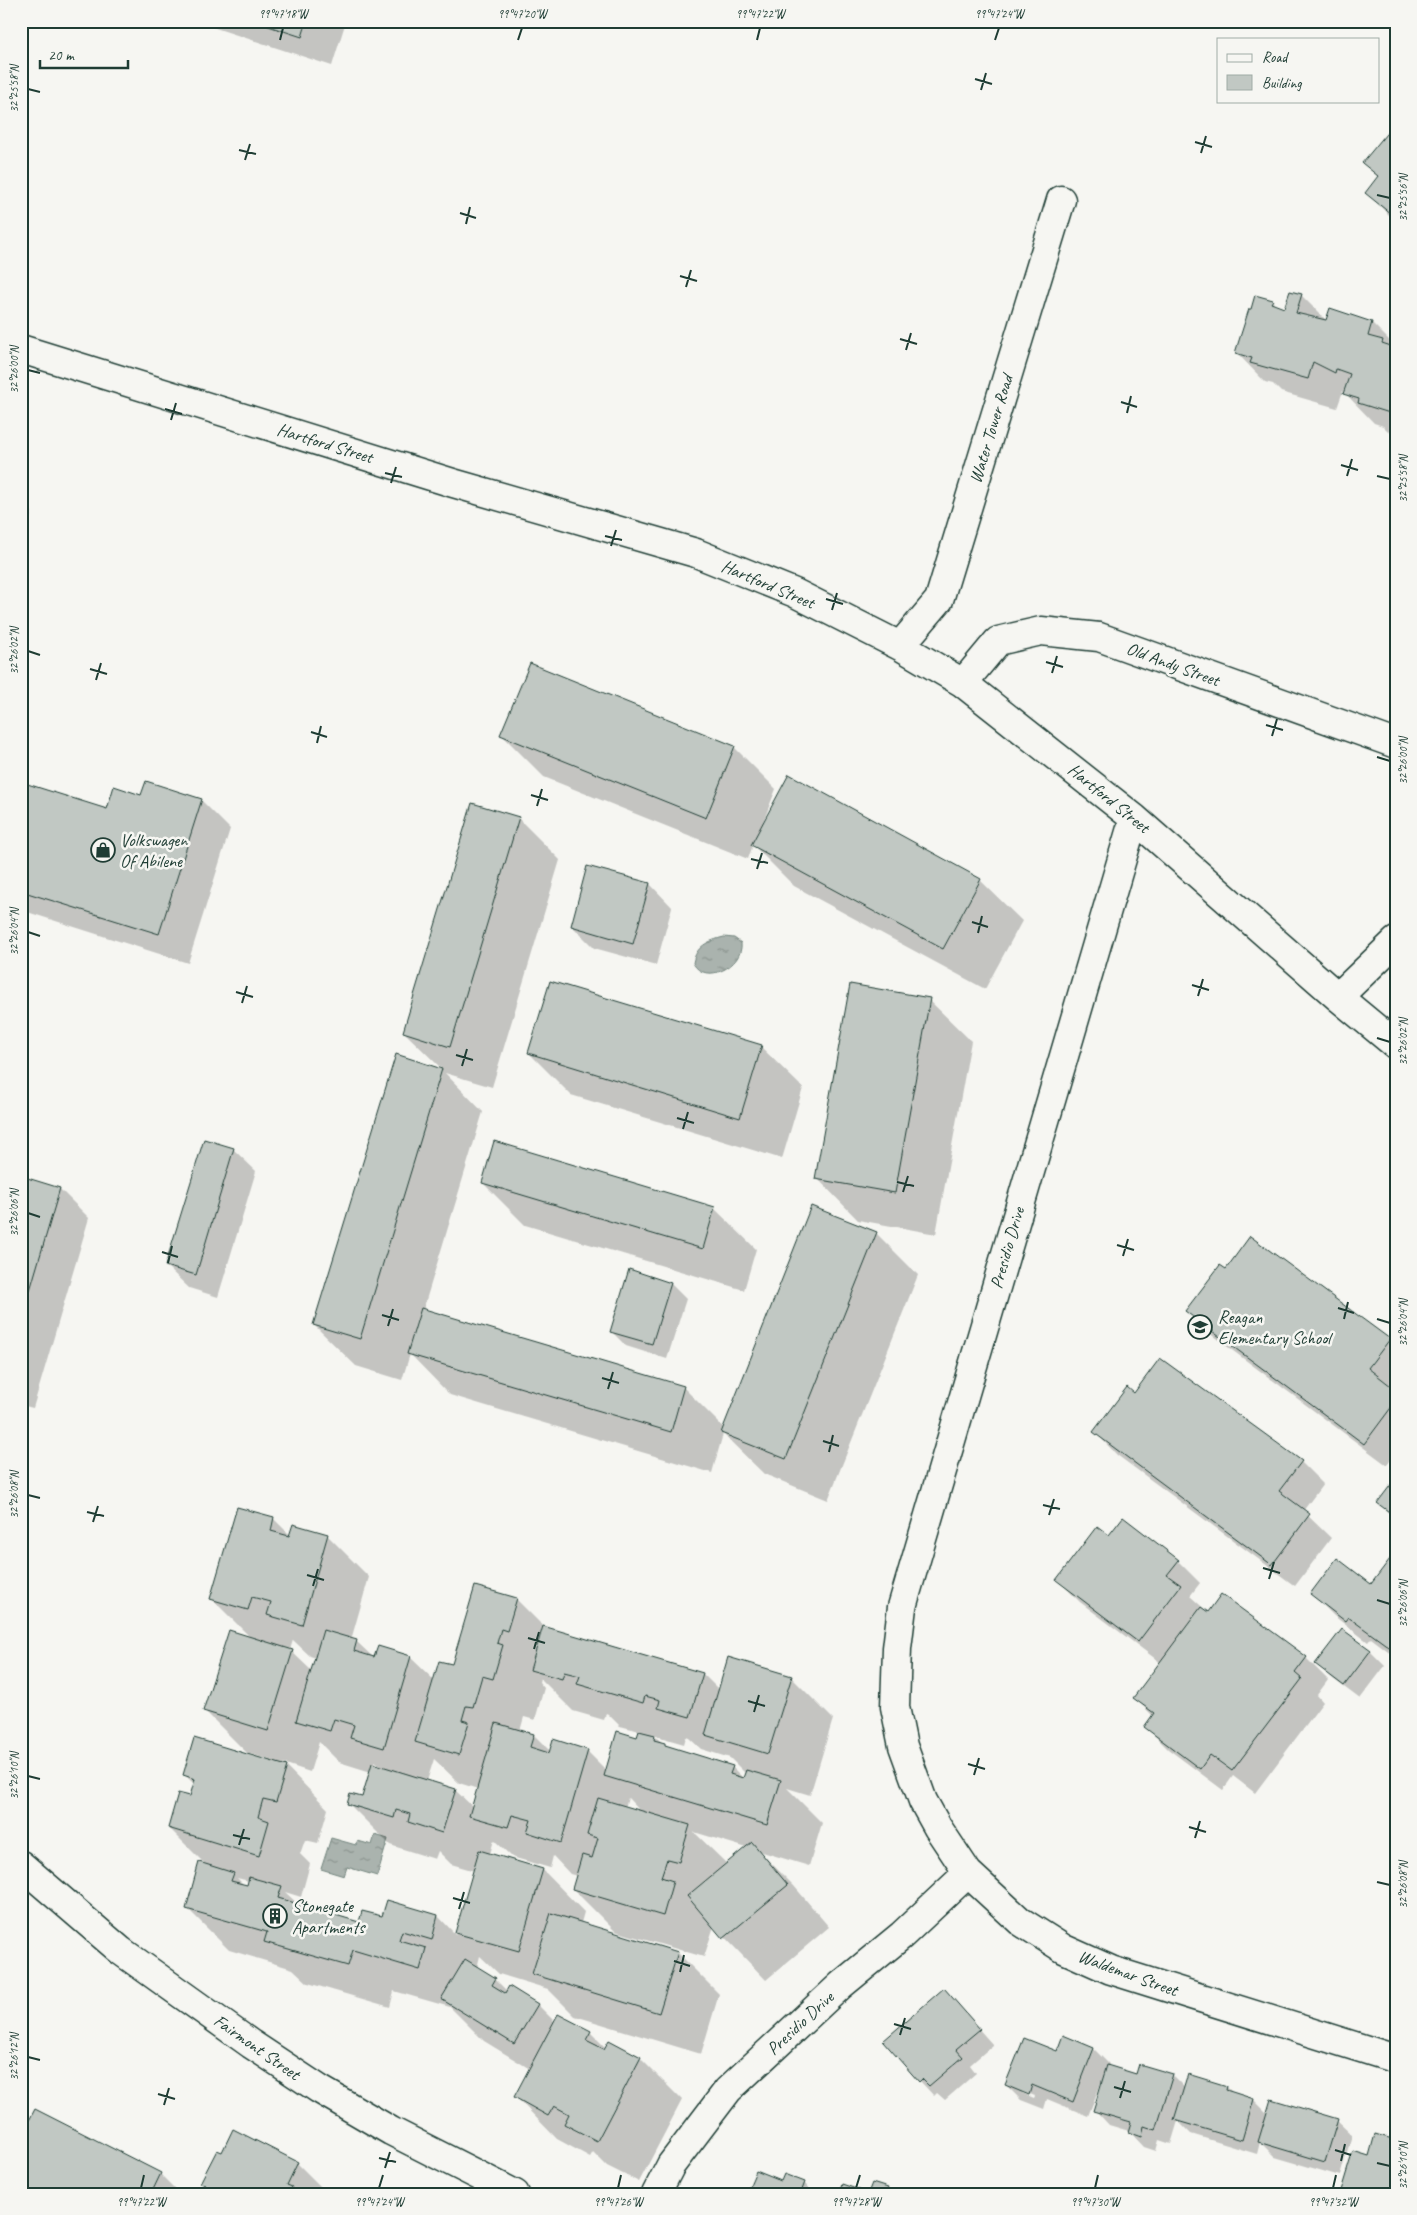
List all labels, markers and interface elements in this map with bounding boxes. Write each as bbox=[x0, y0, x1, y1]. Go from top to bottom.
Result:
text: 99°47'18"W bbox=[259, 6, 310, 22]
text: 99°47'20"W bbox=[498, 6, 549, 22]
text: 99°47'22"W bbox=[736, 6, 787, 22]
text: 99°47'24"W bbox=[975, 6, 1026, 22]
scale bar bbox=[40, 38, 128, 70]
legend bbox=[1217, 38, 1380, 102]
text: 20 m bbox=[48, 46, 75, 65]
text: Road bbox=[1262, 48, 1289, 67]
text: 32°25'58"N bbox=[6, 64, 22, 113]
text: Building bbox=[1262, 74, 1302, 93]
text: 32°25'56"N bbox=[1395, 173, 1411, 222]
text: 32°26'00"N bbox=[6, 345, 22, 394]
street label: Water Tower Road bbox=[964, 369, 1019, 486]
street label: Hartford Street bbox=[275, 418, 377, 469]
text: 32°25'58"N bbox=[1395, 454, 1411, 503]
street label: Hartford Street bbox=[718, 555, 820, 614]
text: 32°26'02"N bbox=[6, 626, 22, 675]
street label: Old Andy Street bbox=[1124, 637, 1224, 692]
text: 32°26'00"N bbox=[1395, 736, 1411, 785]
street label: Hartford Street bbox=[1064, 758, 1156, 839]
place label: Volkswagen Of Abilene bbox=[120, 829, 188, 872]
shop icon: Volkswagen Of Abilene bbox=[90, 837, 116, 863]
text: 32°26'04"N bbox=[6, 907, 22, 956]
text: 32°26'02"N bbox=[1395, 1017, 1411, 1066]
text: 32°26'06"N bbox=[6, 1188, 22, 1237]
street label: Presidio Drive bbox=[985, 1204, 1029, 1291]
text: 32°26'04"N bbox=[1395, 1298, 1411, 1347]
place label: Reagan Elementary School bbox=[1218, 1306, 1333, 1349]
school or university icon: Reagan Elementary School bbox=[1187, 1314, 1213, 1340]
text: 32°26'08"N bbox=[6, 1470, 22, 1519]
text: 32°26'06"N bbox=[1395, 1579, 1411, 1628]
text: 32°26'10"N bbox=[6, 1751, 22, 1800]
text: 32°26'08"N bbox=[1395, 1860, 1411, 1909]
place label: Stonegate Apartments bbox=[292, 1895, 366, 1938]
building icon: Stonegate Apartments bbox=[262, 1903, 288, 1929]
street label: Waldemar Street bbox=[1075, 1945, 1183, 2002]
street label: Presidio Drive bbox=[762, 1986, 839, 2060]
street label: Fairmont Street bbox=[210, 2009, 306, 2086]
text: 32°26'12"N bbox=[6, 2032, 22, 2081]
text: 32°26'10"N bbox=[1395, 2141, 1411, 2190]
text: 99°47'22"W bbox=[117, 2194, 168, 2210]
text: 99°47'24"W bbox=[355, 2194, 406, 2210]
text: 99°47'26"W bbox=[594, 2194, 645, 2210]
text: 99°47'28"W bbox=[832, 2194, 883, 2210]
text: 99°47'30"W bbox=[1071, 2194, 1122, 2210]
text: 99°47'32"W bbox=[1309, 2194, 1360, 2210]

